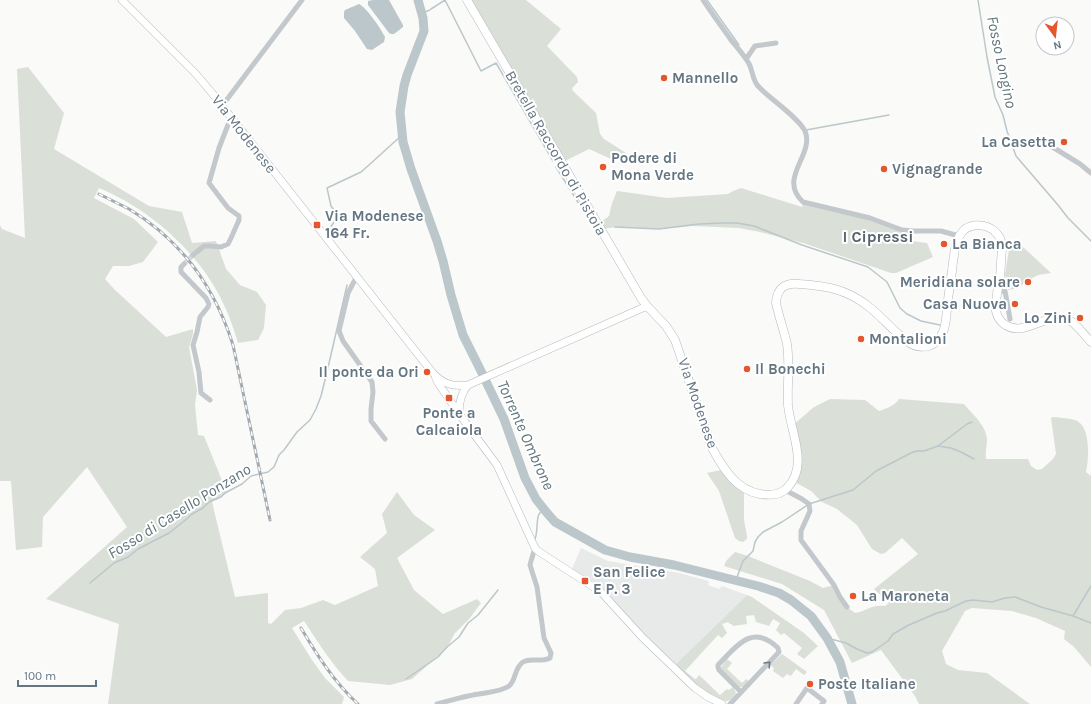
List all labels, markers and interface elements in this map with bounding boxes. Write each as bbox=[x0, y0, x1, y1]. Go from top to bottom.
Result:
water label: Fosso Longino bbox=[983, 14, 1021, 110]
north arrow bbox=[1035, 16, 1075, 56]
text: N bbox=[1052, 38, 1063, 52]
street label: Bretella Raccordo di Pistoia bbox=[501, 67, 611, 239]
place label: Mannello bbox=[672, 69, 738, 87]
marker: Mannello bbox=[659, 73, 669, 83]
street label: Via Modenese bbox=[208, 91, 280, 177]
place label: La Casetta bbox=[981, 133, 1056, 151]
marker: La Casetta bbox=[1059, 137, 1069, 147]
place label: Podere di Mona Verde bbox=[611, 149, 694, 184]
place label: Vignagrande bbox=[892, 160, 983, 178]
marker: Podere di Mona Verde bbox=[598, 162, 608, 172]
marker: Vignagrande bbox=[879, 164, 889, 174]
place label: Via Modenese 164 Fr. bbox=[325, 207, 424, 242]
marker: Via Modenese 164 Fr. bbox=[312, 220, 322, 230]
district label: I Cipressi bbox=[843, 227, 913, 246]
place label: La Bianca bbox=[952, 235, 1021, 253]
marker: La Bianca bbox=[939, 239, 949, 249]
place label: Meridiana solare bbox=[900, 273, 1020, 291]
marker: Meridiana solare bbox=[1023, 277, 1033, 287]
place label: Casa Nuova bbox=[923, 295, 1007, 313]
marker: Casa Nuova bbox=[1010, 299, 1020, 309]
place label: Lo Zini bbox=[1024, 309, 1072, 327]
marker: Lo Zini bbox=[1075, 313, 1085, 323]
place label: Montalioni bbox=[869, 330, 947, 348]
marker: Montalioni bbox=[856, 334, 866, 344]
street label: Via Modenese bbox=[674, 355, 722, 451]
place label: Il Bonechi bbox=[755, 360, 826, 378]
place label: Il ponte da Ori bbox=[319, 363, 419, 381]
marker: Il Bonechi bbox=[742, 364, 752, 374]
marker: Il ponte da Ori bbox=[422, 367, 432, 377]
water label: Torrente Ombrone bbox=[493, 377, 559, 493]
marker: Ponte a Calcaiola bbox=[444, 393, 454, 403]
place label: Ponte a Calcaiola bbox=[416, 404, 482, 439]
water label: Fosso di Casello Ponzano bbox=[104, 459, 254, 563]
place label: San Felice E P. 3 bbox=[593, 563, 666, 598]
marker: San Felice E P. 3 bbox=[580, 576, 590, 586]
place label: La Maroneta bbox=[861, 587, 949, 605]
marker: La Maroneta bbox=[848, 591, 858, 601]
one-way arrow bbox=[763, 661, 771, 669]
scale bar bbox=[18, 662, 96, 688]
text: 100 m bbox=[24, 669, 56, 683]
place label: Poste Italiane bbox=[818, 675, 916, 693]
marker: Poste Italiane bbox=[805, 679, 815, 689]

